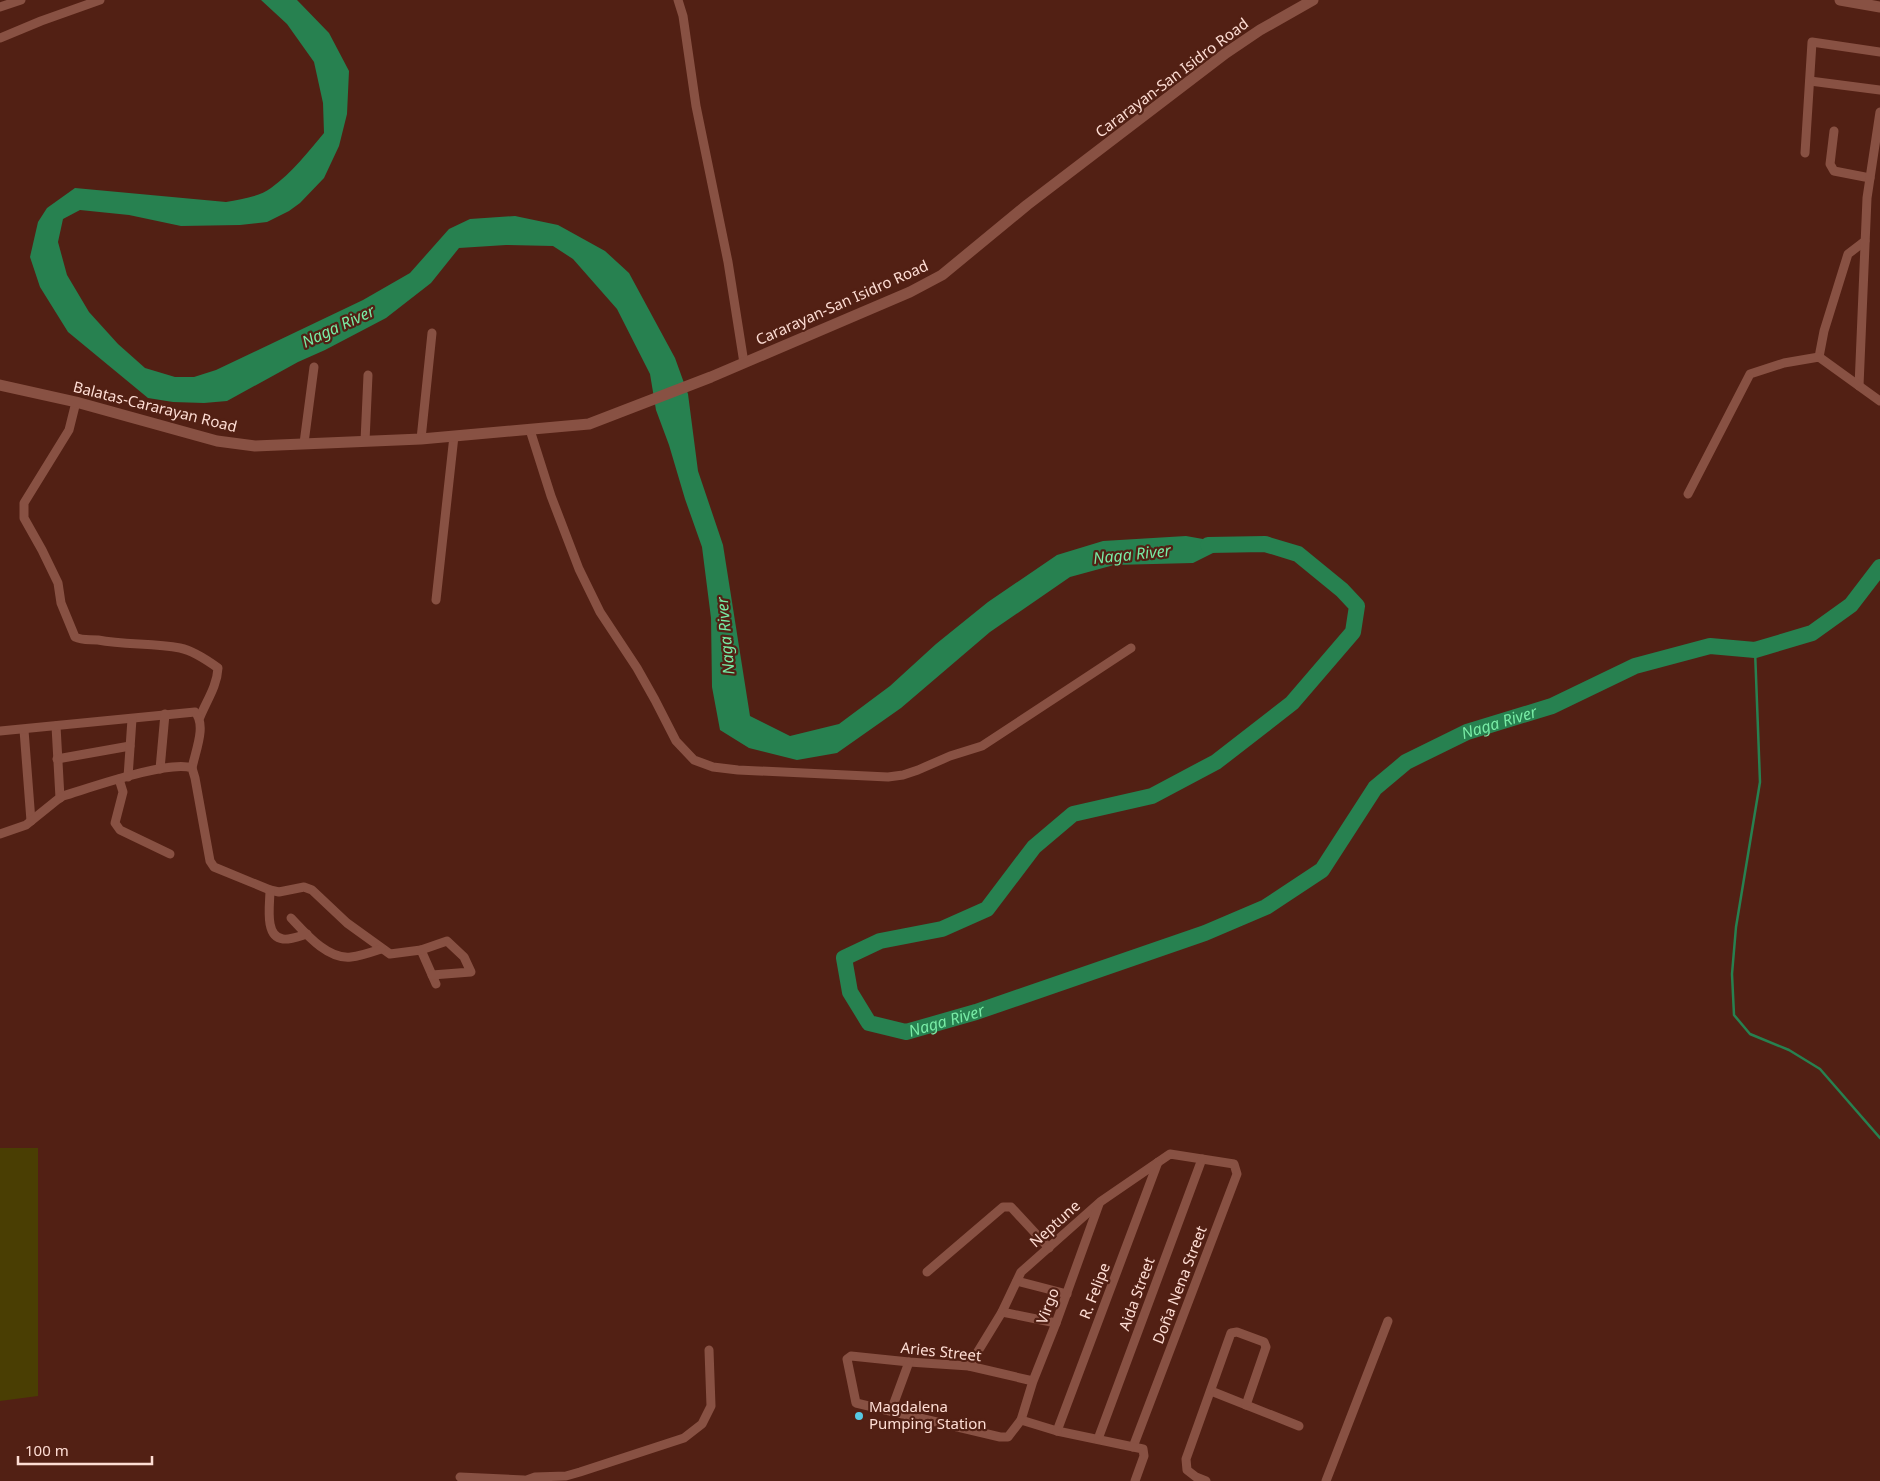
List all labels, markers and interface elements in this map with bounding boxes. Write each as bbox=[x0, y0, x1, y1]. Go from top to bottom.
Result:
street label: Cararayan-San Isidro Road bbox=[1091, 13, 1252, 141]
street label: Cararayan-San Isidro Road bbox=[752, 255, 931, 349]
water label: Naga River bbox=[298, 299, 379, 352]
street label: Balatas-Cararayan Road bbox=[71, 376, 239, 436]
water label: Naga River bbox=[1092, 539, 1173, 569]
water label: Naga River bbox=[711, 596, 739, 676]
water label: Naga River bbox=[1458, 700, 1540, 744]
water label: Naga River bbox=[906, 999, 988, 1042]
street label: Neptune bbox=[1025, 1195, 1084, 1251]
street label: Doña Nena Street bbox=[1147, 1222, 1211, 1347]
street label: Aida Street bbox=[1114, 1254, 1159, 1333]
street label: R. Felipe bbox=[1074, 1260, 1114, 1322]
street label: Virgo bbox=[1031, 1285, 1063, 1327]
street label: Aries Street bbox=[900, 1337, 983, 1365]
place label: Magdalena Pumping Station bbox=[869, 1396, 987, 1433]
marker: Magdalena Pumping Station bbox=[853, 1410, 865, 1422]
scale bar bbox=[18, 1434, 151, 1466]
text: 100 m bbox=[25, 1440, 69, 1460]

